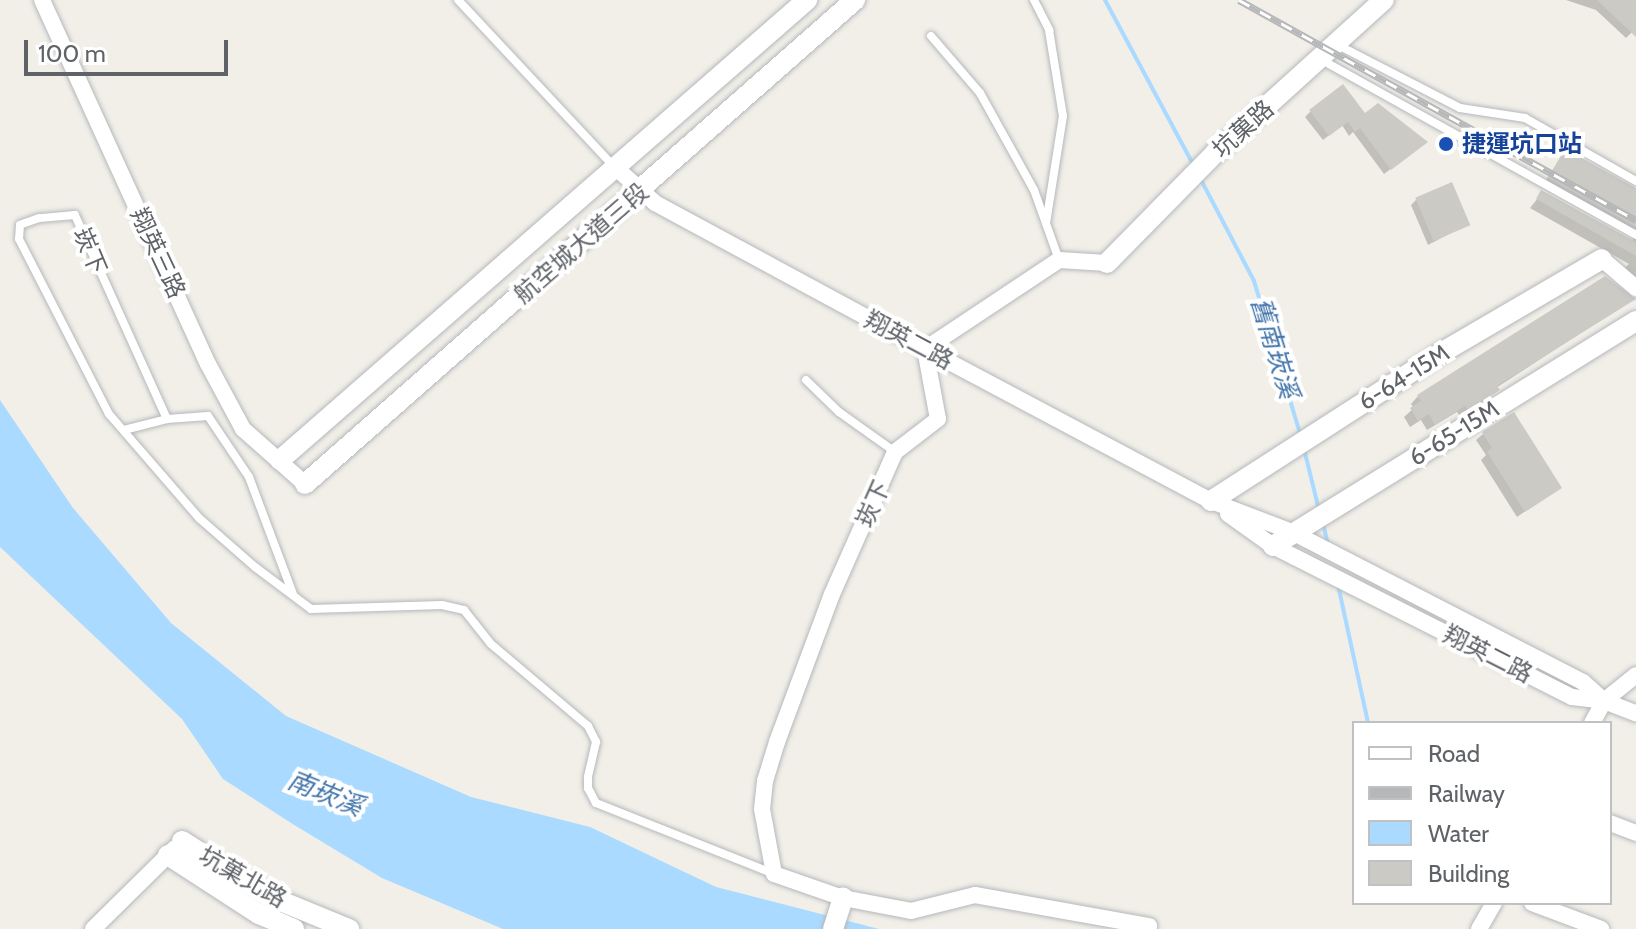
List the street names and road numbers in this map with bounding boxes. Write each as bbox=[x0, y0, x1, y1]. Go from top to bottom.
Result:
street label: 坑菓路 bbox=[1207, 94, 1279, 164]
street label: 航空城大道三段 bbox=[508, 177, 654, 309]
street label: 翔英三路 bbox=[125, 203, 191, 303]
street label: 崁下 bbox=[67, 223, 113, 279]
street label: 翔英二路 bbox=[860, 305, 958, 375]
street label: 6-64-15M bbox=[1353, 338, 1455, 416]
street label: 6-65-15M bbox=[1404, 394, 1504, 472]
street label: 崁下 bbox=[850, 476, 896, 532]
street label: 翔英二路 bbox=[1439, 619, 1537, 689]
street label: 坑菓北路 bbox=[194, 841, 292, 913]

